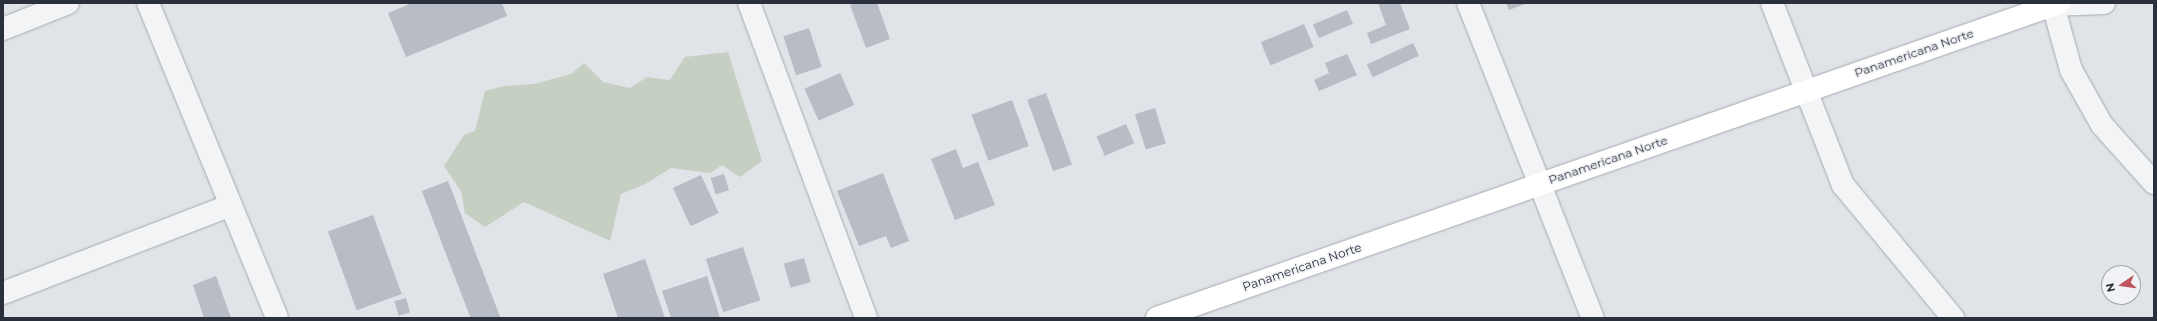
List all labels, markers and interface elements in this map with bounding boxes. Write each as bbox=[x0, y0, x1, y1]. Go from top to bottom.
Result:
street label: Panamericana Norte bbox=[1853, 26, 1975, 80]
street label: Panamericana Norte bbox=[1547, 133, 1669, 187]
street label: Panamericana Norte bbox=[1241, 240, 1363, 294]
north arrow bbox=[2101, 265, 2141, 305]
text: N bbox=[2102, 282, 2118, 293]

